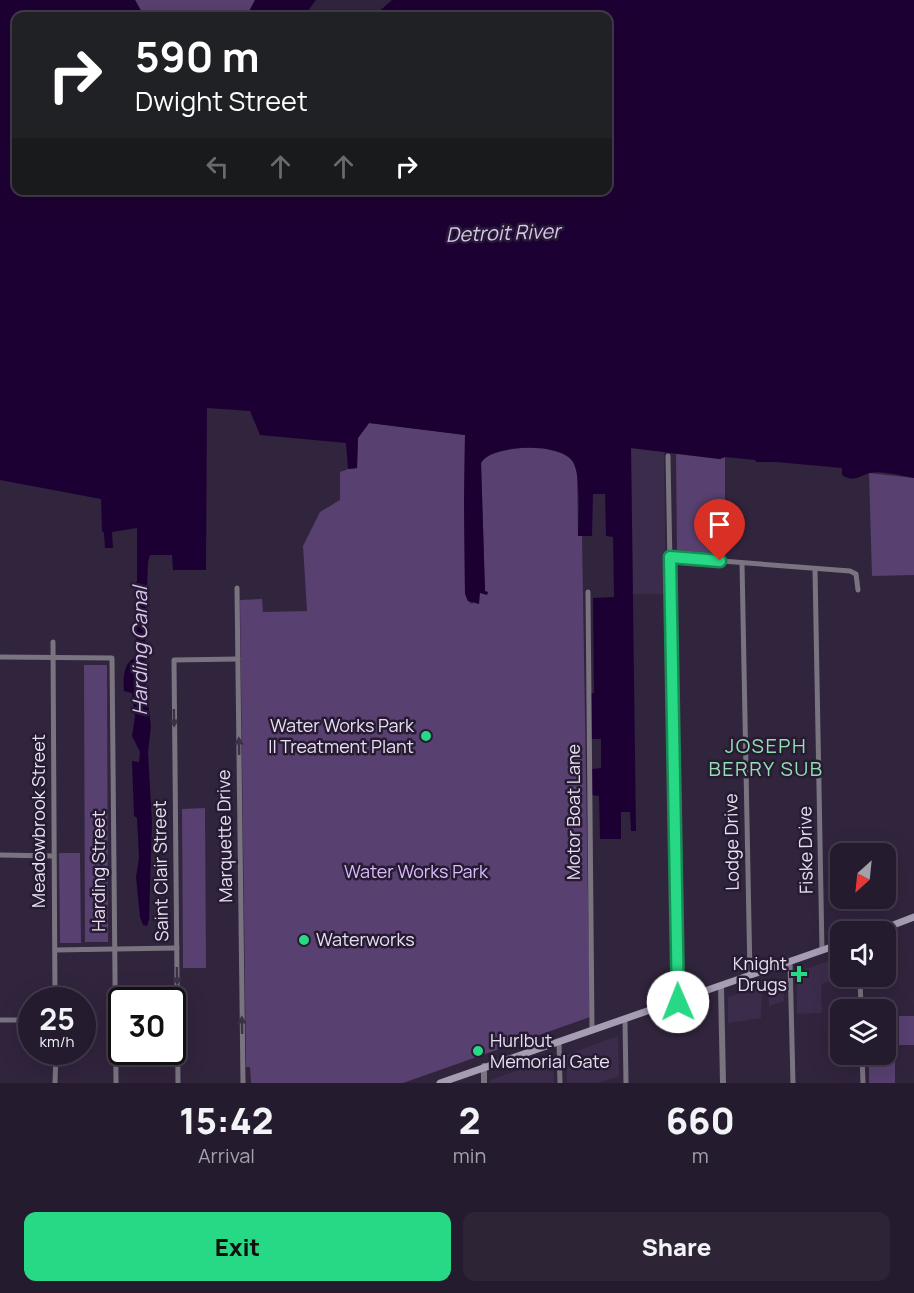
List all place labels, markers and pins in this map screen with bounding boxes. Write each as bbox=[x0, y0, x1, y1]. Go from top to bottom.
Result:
pin bbox=[694, 499, 745, 561]
place label: Water Works Park II Treatment Plant bbox=[268, 713, 415, 758]
marker: Water Works Park II Treatment Plant bbox=[419, 729, 433, 743]
place label: Waterworks bbox=[316, 927, 415, 951]
marker: Waterworks bbox=[297, 933, 311, 947]
place label: Knight Drugs bbox=[733, 951, 787, 996]
marker: Knight Drugs bbox=[792, 967, 806, 981]
place label: Hurlbut Memorial Gate bbox=[490, 1028, 610, 1073]
marker: Hurlbut Memorial Gate bbox=[471, 1044, 485, 1058]

